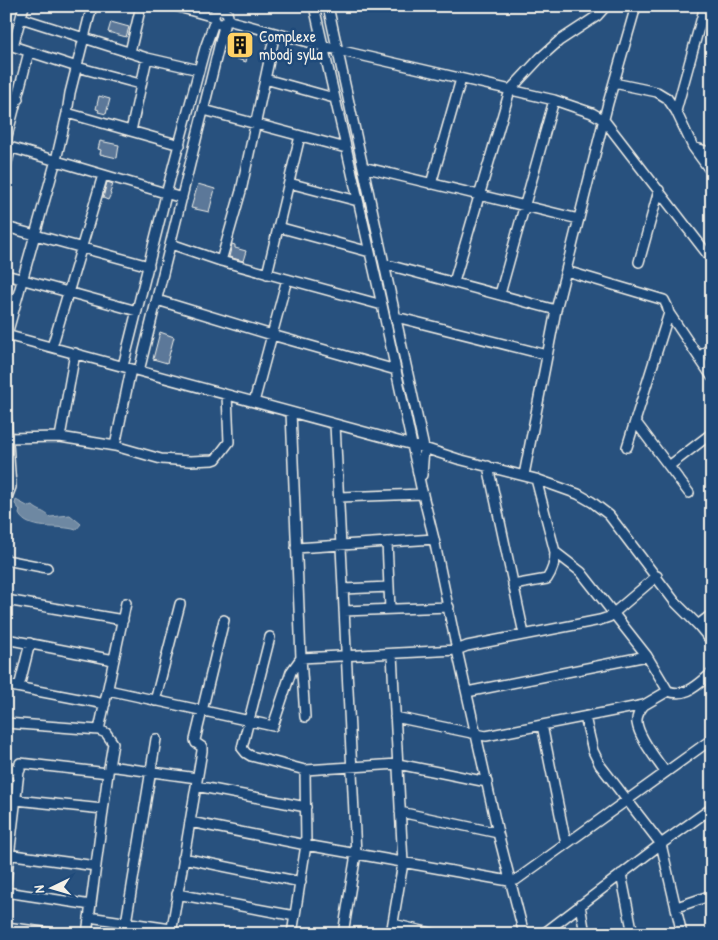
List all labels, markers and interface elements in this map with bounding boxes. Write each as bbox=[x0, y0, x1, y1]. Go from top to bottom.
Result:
place label: Complexe mbodj sylla bbox=[259, 25, 323, 65]
building icon: Complexe mbodj sylla bbox=[225, 30, 255, 60]
north arrow bbox=[28, 862, 78, 912]
text: N bbox=[29, 884, 48, 894]

